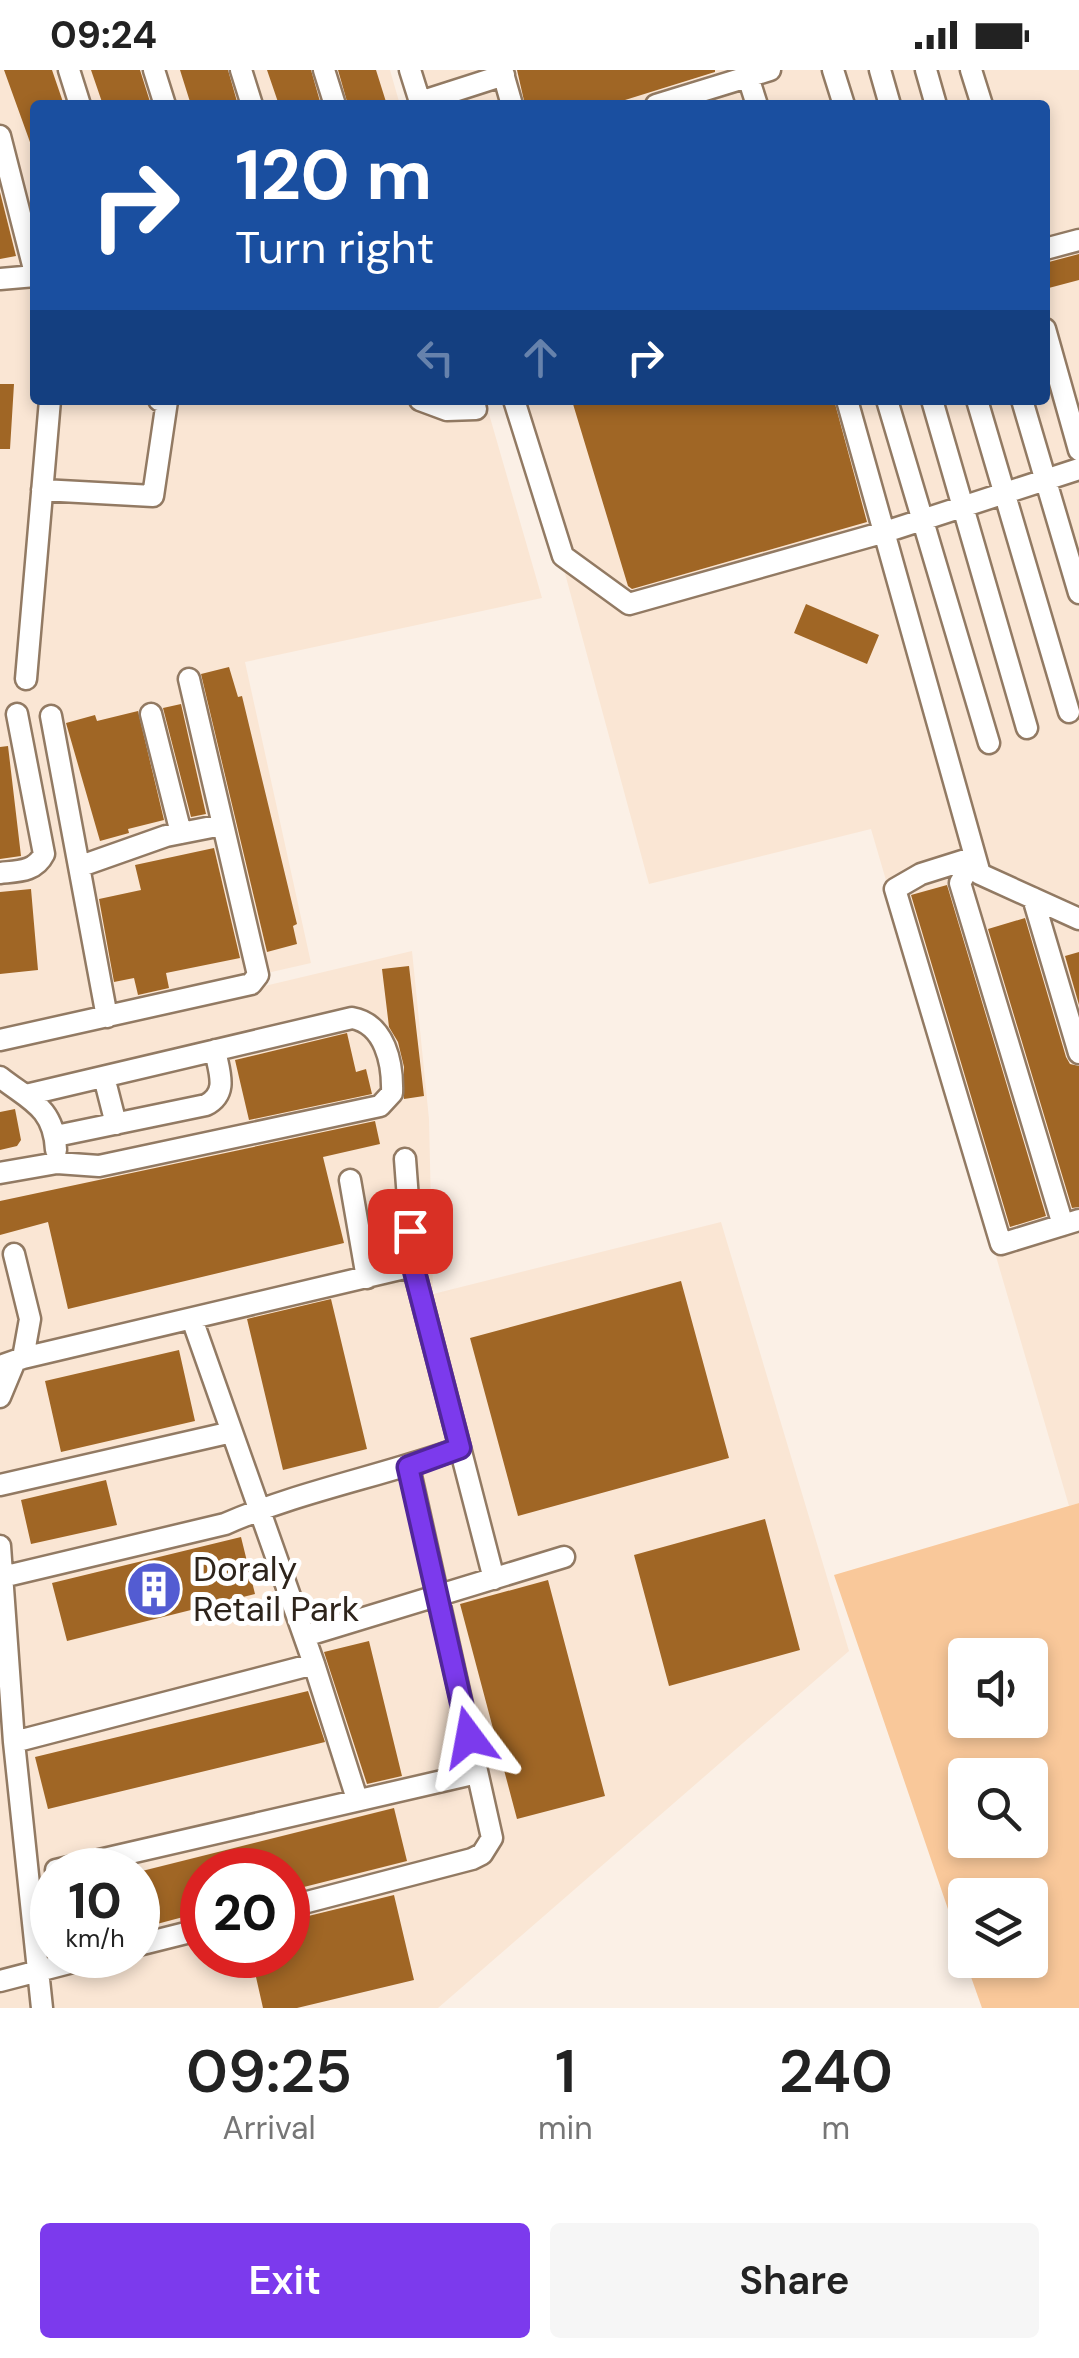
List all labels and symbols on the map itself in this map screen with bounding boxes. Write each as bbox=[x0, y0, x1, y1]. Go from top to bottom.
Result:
pin bbox=[368, 1189, 453, 1274]
place label: Doraly Retail Park bbox=[193, 1546, 360, 1632]
building icon: Doraly Retail Park bbox=[124, 1559, 184, 1619]
position arrow bbox=[417, 1685, 521, 1789]
speed limit sign: 20 bbox=[180, 1848, 310, 1978]

